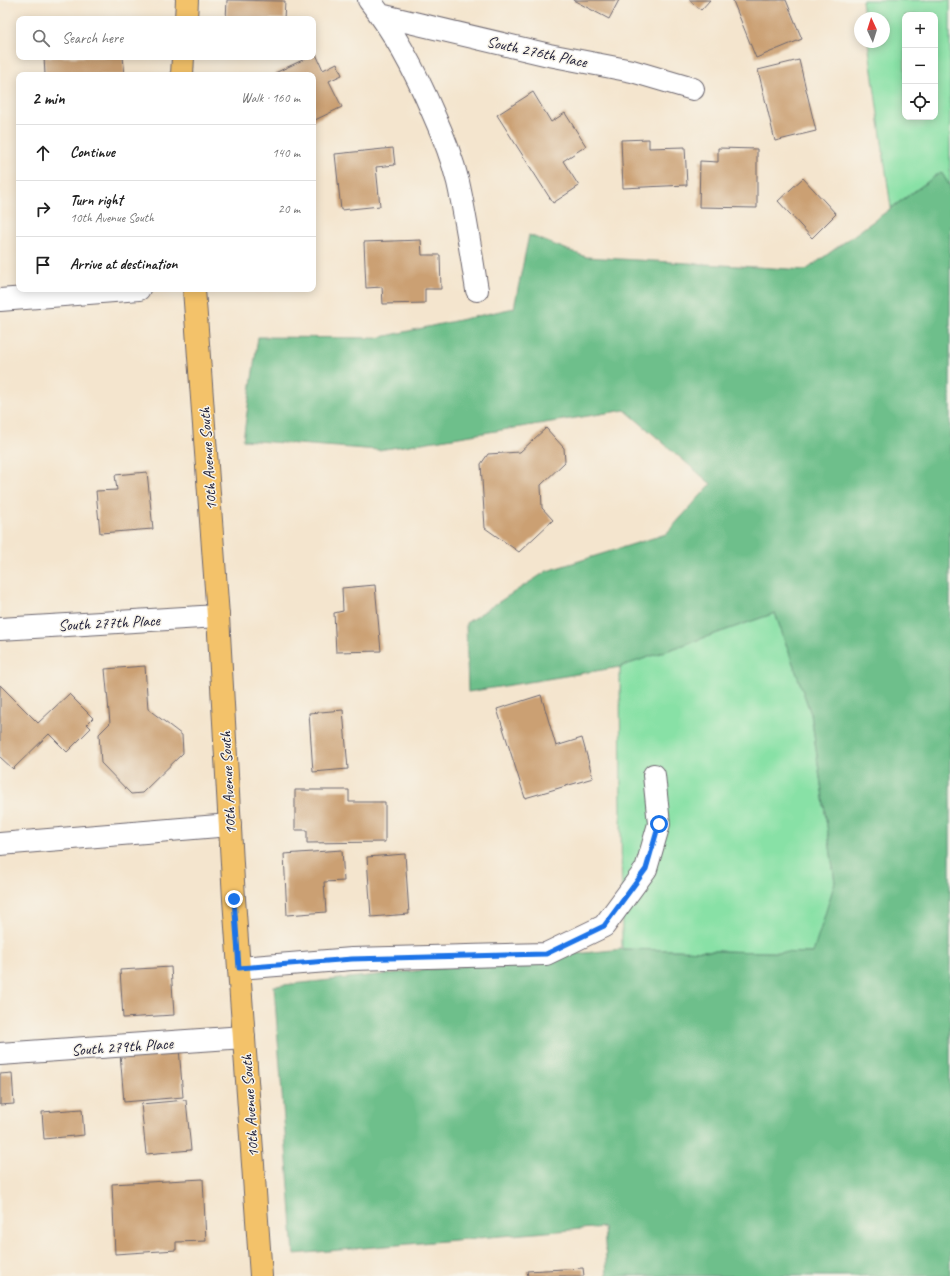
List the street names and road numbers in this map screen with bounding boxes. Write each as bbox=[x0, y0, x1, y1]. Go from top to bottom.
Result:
street label: South 276th Place bbox=[485, 32, 590, 73]
street label: 10th Avenue South bbox=[194, 406, 222, 511]
street label: South 277th Place bbox=[58, 610, 162, 636]
street label: 10th Avenue South bbox=[215, 730, 241, 835]
street label: South 279th Place bbox=[71, 1033, 175, 1061]
street label: 10th Avenue South bbox=[236, 1053, 264, 1158]

